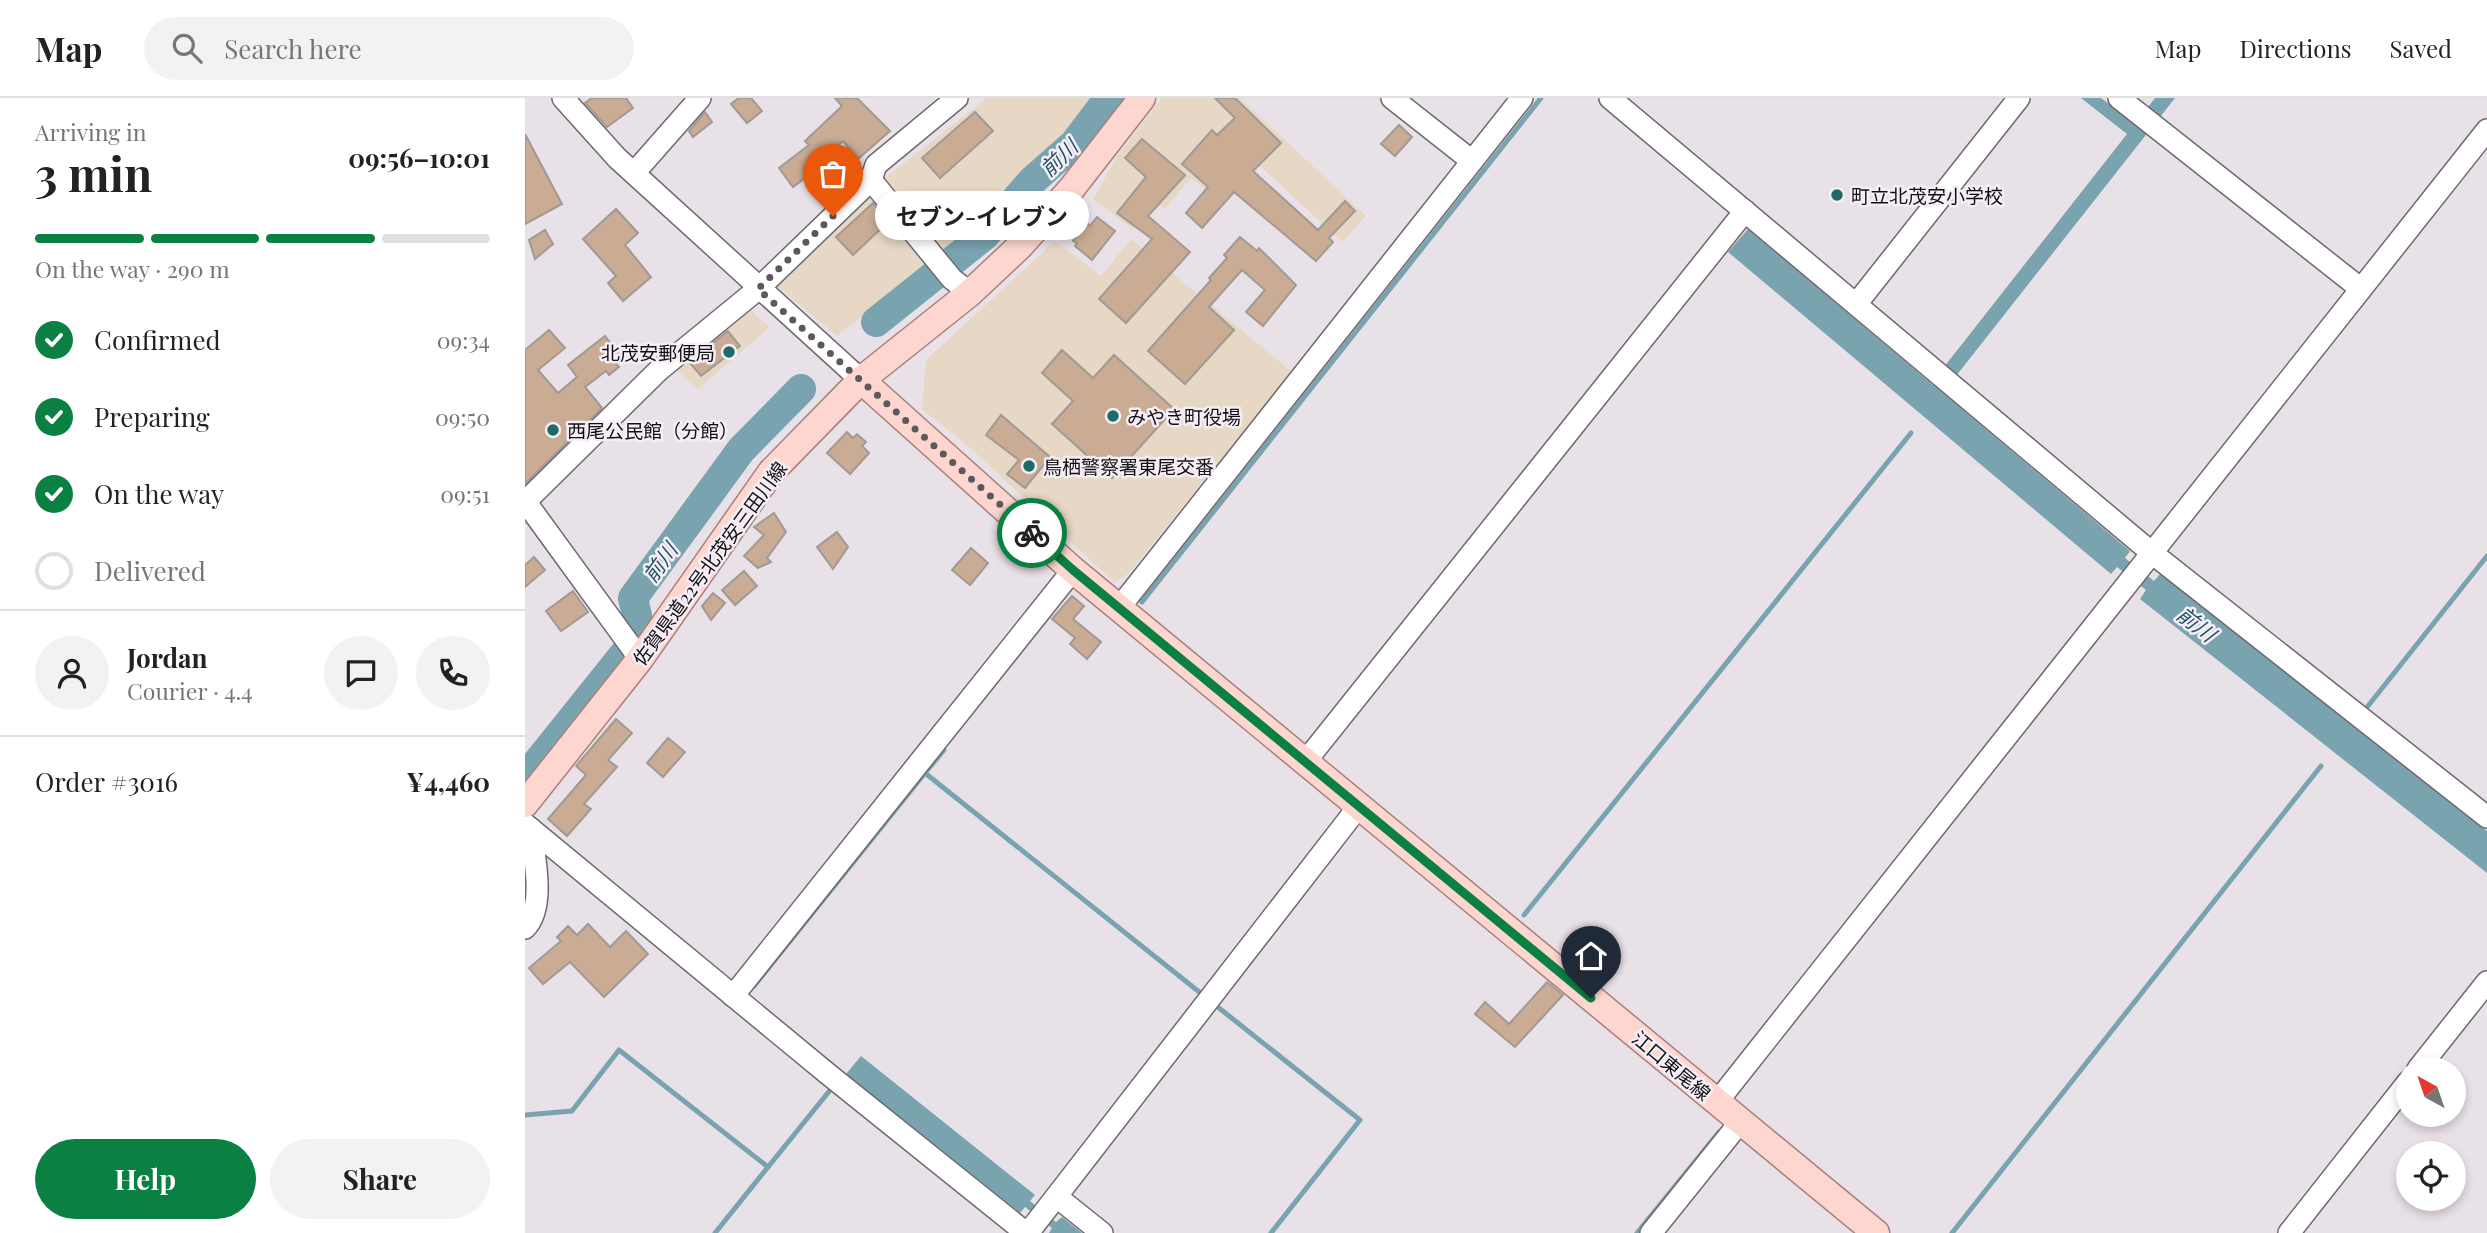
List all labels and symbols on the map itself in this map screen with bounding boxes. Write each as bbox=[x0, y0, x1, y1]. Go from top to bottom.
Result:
water label: 前川 bbox=[1033, 131, 1084, 182]
pin bbox=[803, 144, 863, 216]
place label: 町立北茂安小学校 bbox=[1851, 182, 2003, 208]
marker: 町立北茂安小学校 bbox=[1829, 187, 1845, 203]
callout: セブン-イレブン bbox=[875, 192, 1089, 240]
place label: 北茂安郵便局 bbox=[601, 339, 715, 365]
marker: 北茂安郵便局 bbox=[721, 344, 737, 360]
place label: みやき町役場 bbox=[1127, 403, 1241, 429]
marker: みやき町役場 bbox=[1105, 408, 1121, 424]
place label: 西尾公民館（分館） bbox=[567, 417, 738, 443]
marker: 西尾公民館（分館） bbox=[545, 422, 561, 438]
place label: 鳥栖警察署東尾交番 bbox=[1043, 453, 1214, 479]
street label: 佐賀県道22号北茂安三田川線 bbox=[626, 456, 792, 670]
marker: 鳥栖警察署東尾交番 bbox=[1021, 458, 1037, 474]
courier bbox=[997, 498, 1067, 568]
water label: 前川 bbox=[635, 535, 684, 587]
water label: 前川 bbox=[2172, 599, 2224, 648]
pin bbox=[1561, 926, 1621, 998]
street label: 江口東尾線 bbox=[1627, 1025, 1717, 1105]
north arrow bbox=[2396, 1057, 2466, 1127]

